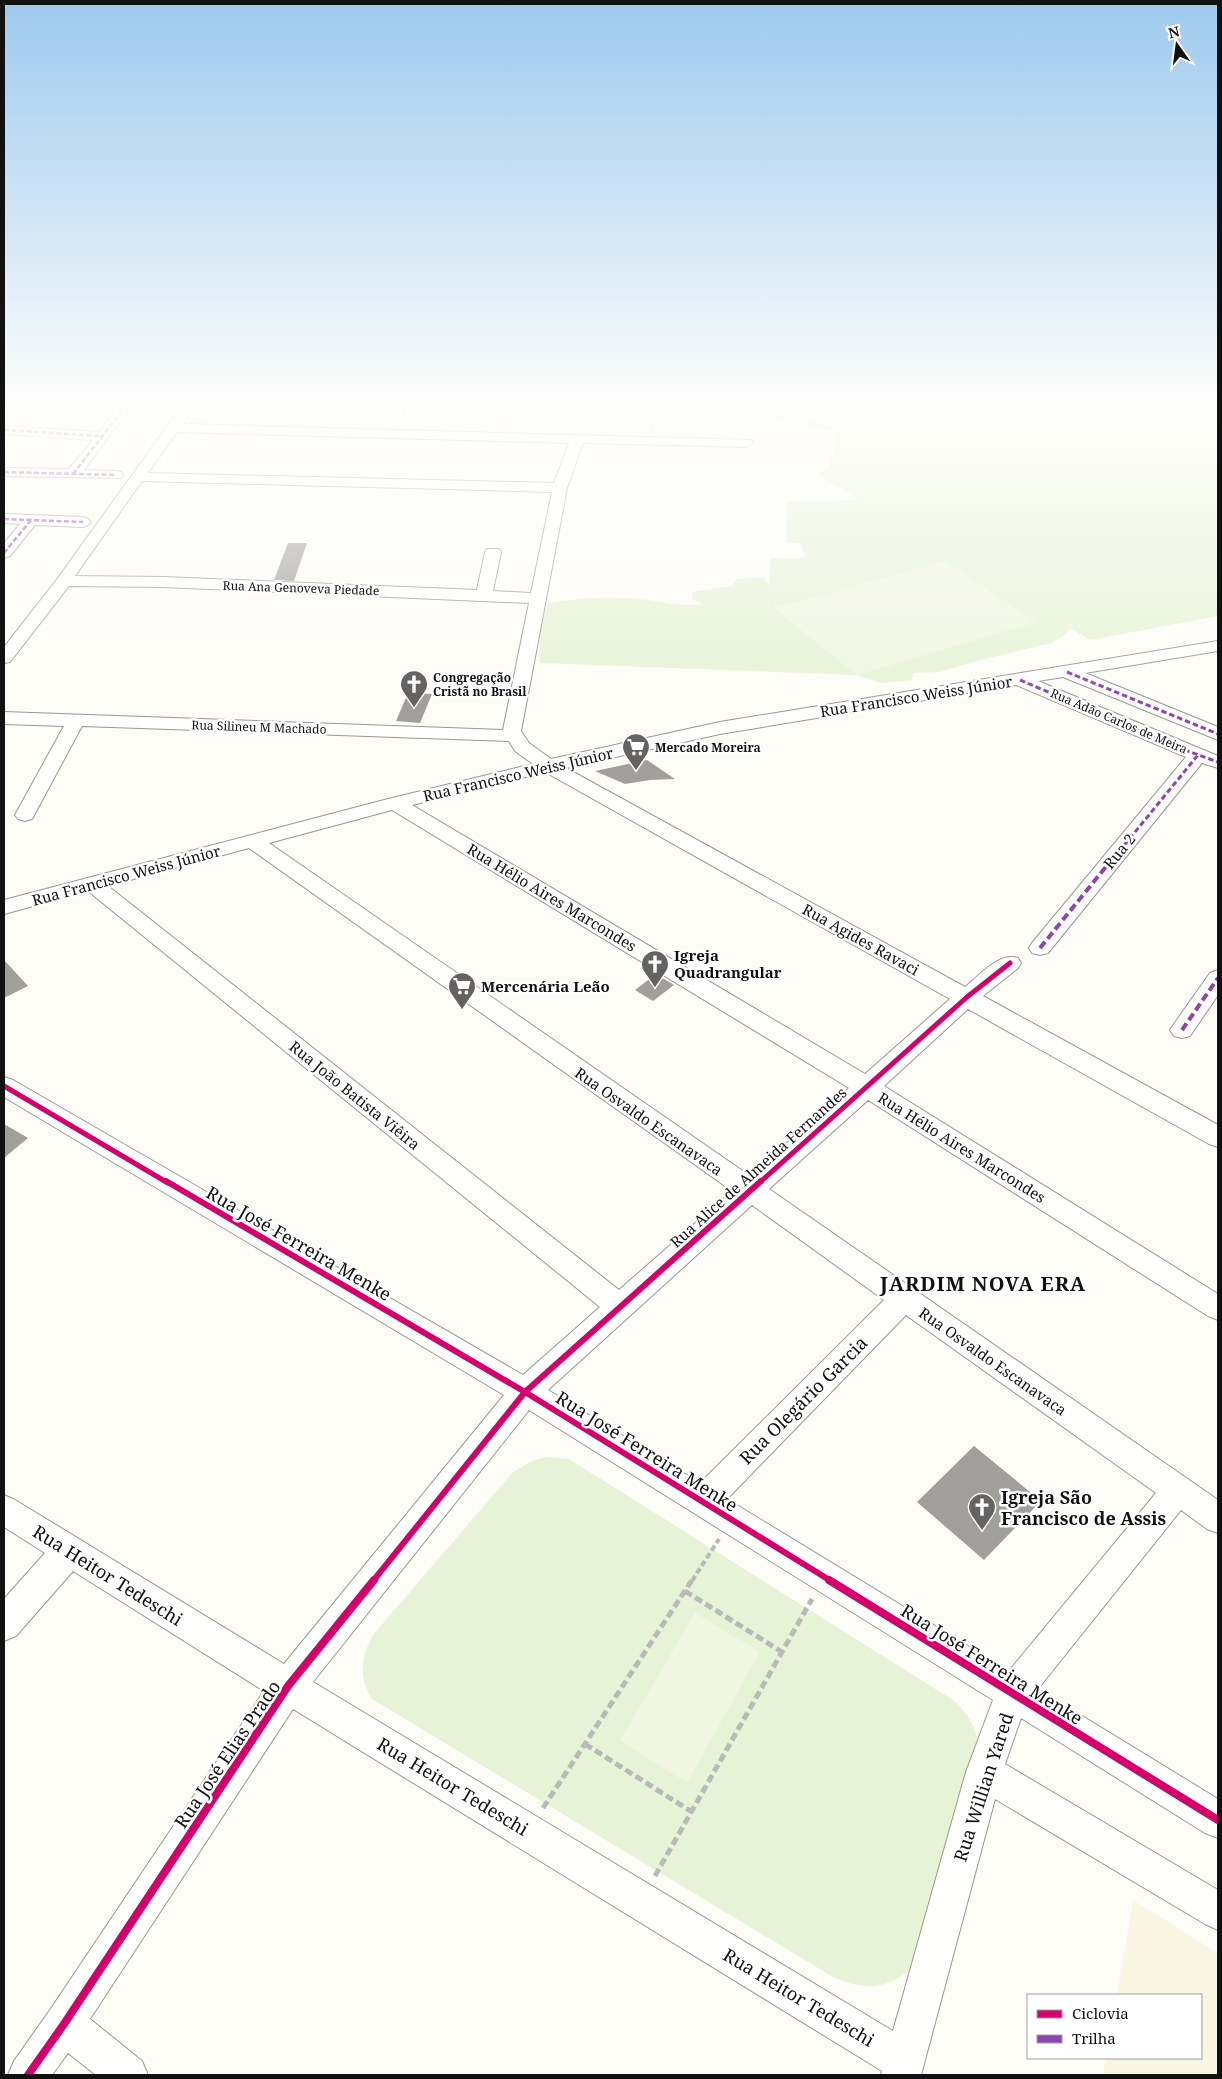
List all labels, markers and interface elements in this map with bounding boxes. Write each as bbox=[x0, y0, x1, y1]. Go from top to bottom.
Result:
north arrow bbox=[1152, 20, 1202, 70]
text: N bbox=[1166, 21, 1181, 42]
street label: Rua Ana Genoveva Piedade bbox=[222, 577, 380, 599]
church icon: Congregação Cristã no Brasil bbox=[399, 669, 429, 708]
place label: Congregação Cristã no Brasil bbox=[433, 669, 527, 700]
street label: Rua Francisco Weiss Júnior bbox=[818, 671, 1014, 721]
street label: Rua Adão Carlos de Meira bbox=[1048, 684, 1190, 758]
street label: Rua Silineu M Machado bbox=[191, 716, 327, 738]
supermarket icon: Mercado Moreira bbox=[621, 732, 651, 771]
place label: Mercado Moreira bbox=[655, 739, 761, 756]
street label: Rua Francisco Weiss Júnior bbox=[421, 742, 615, 806]
street label: Rua 2 bbox=[1099, 829, 1139, 873]
street label: Rua Hélio Aires Marcondes bbox=[464, 838, 641, 956]
street label: Rua Francisco Weiss Júnior bbox=[29, 840, 223, 910]
street label: Rua Agides Ravaci bbox=[799, 899, 923, 979]
place label: Igreja Quadrangular bbox=[674, 945, 782, 982]
church icon: Igreja Quadrangular bbox=[640, 949, 670, 988]
supermarket icon: Mercenária Leão bbox=[447, 971, 477, 1010]
place label: Mercenária Leão bbox=[481, 976, 610, 996]
street label: Rua João Batista Viêira bbox=[286, 1036, 424, 1154]
street label: Rua Osvaldo Escanavaca bbox=[571, 1062, 727, 1180]
street label: Rua Alice de Almeida Fernandes bbox=[665, 1082, 851, 1252]
street label: Rua Hélio Aires Marcondes bbox=[874, 1087, 1050, 1207]
street label: Rua José Ferreira Menke bbox=[202, 1180, 396, 1306]
district label: JARDIM NOVA ERA bbox=[879, 1270, 1086, 1297]
street label: Rua Osvaldo Escanavaca bbox=[915, 1302, 1071, 1420]
street label: Rua Olegário Garcia bbox=[734, 1331, 872, 1469]
street label: Rua José Ferreira Menke bbox=[552, 1385, 742, 1517]
place label: Igreja São Francisco de Assis bbox=[1001, 1485, 1167, 1530]
church icon: Igreja São Francisco de Assis bbox=[967, 1492, 997, 1531]
street label: Rua Heitor Tedeschi bbox=[29, 1519, 188, 1631]
street label: Rua José Ferreira Menke bbox=[897, 1598, 1087, 1730]
street label: Rua José Elias Prado bbox=[169, 1675, 285, 1833]
street label: Rua Willian Yared bbox=[948, 1709, 1018, 1865]
street label: Rua Heitor Tedeschi bbox=[373, 1731, 533, 1841]
street label: Rua Heitor Tedeschi bbox=[719, 1942, 879, 2052]
legend bbox=[1027, 1994, 1202, 2059]
text: Ciclovia bbox=[1072, 2003, 1129, 2023]
text: Trilha bbox=[1072, 2028, 1116, 2048]

